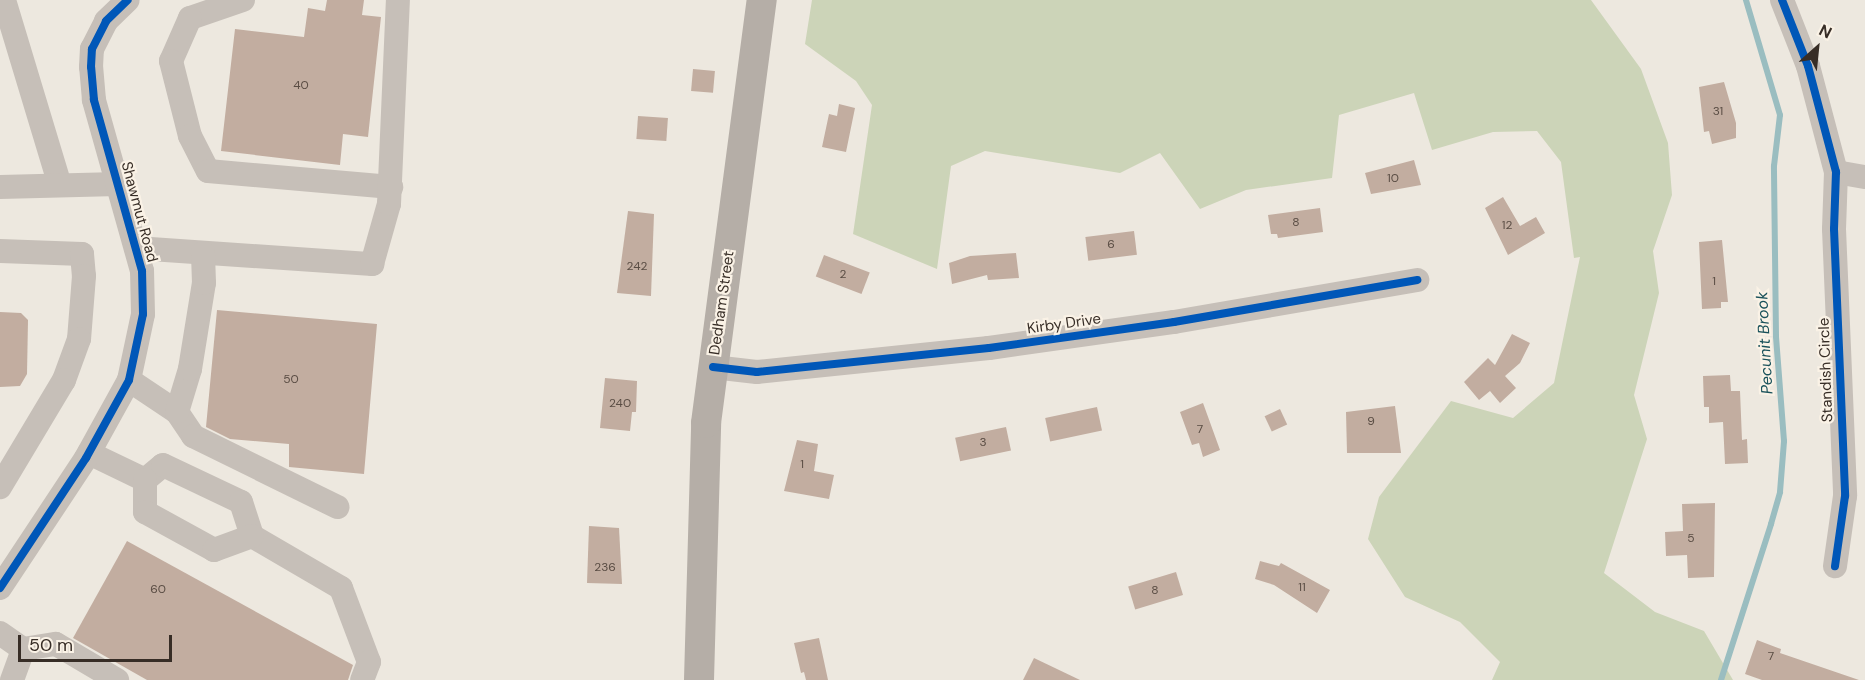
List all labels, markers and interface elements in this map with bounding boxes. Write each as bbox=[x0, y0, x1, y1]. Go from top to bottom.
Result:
north arrow bbox=[1787, 18, 1847, 78]
text: N bbox=[1815, 20, 1835, 44]
house number: 40 bbox=[293, 79, 309, 93]
house number: 31 bbox=[1713, 105, 1723, 119]
street label: Shawmut Road bbox=[117, 160, 161, 264]
house number: 10 bbox=[1387, 172, 1399, 186]
house number: 8 bbox=[1292, 216, 1300, 230]
house number: 12 bbox=[1502, 219, 1512, 233]
house number: 6 bbox=[1107, 238, 1115, 252]
street label: Dedham Street bbox=[706, 250, 738, 356]
house number: 242 bbox=[627, 260, 647, 274]
house number: 2 bbox=[840, 268, 846, 282]
house number: 1 bbox=[1712, 275, 1716, 289]
water label: Pecunit Brook bbox=[1753, 291, 1777, 395]
street label: Kirby Drive bbox=[1026, 310, 1102, 338]
street label: Standish Circle bbox=[1815, 317, 1837, 423]
house number: 50 bbox=[283, 373, 299, 387]
house number: 240 bbox=[609, 397, 631, 411]
house number: 9 bbox=[1367, 415, 1375, 429]
house number: 7 bbox=[1197, 423, 1203, 437]
house number: 3 bbox=[979, 436, 987, 450]
house number: 1 bbox=[800, 458, 804, 472]
house number: 5 bbox=[1687, 532, 1695, 546]
house number: 236 bbox=[594, 561, 616, 575]
house number: 11 bbox=[1298, 581, 1306, 595]
house number: 60 bbox=[150, 583, 166, 597]
house number: 8 bbox=[1151, 584, 1159, 598]
scale bar bbox=[21, 623, 176, 661]
text: 50 m bbox=[29, 633, 73, 657]
house number: 7 bbox=[1768, 650, 1774, 664]

